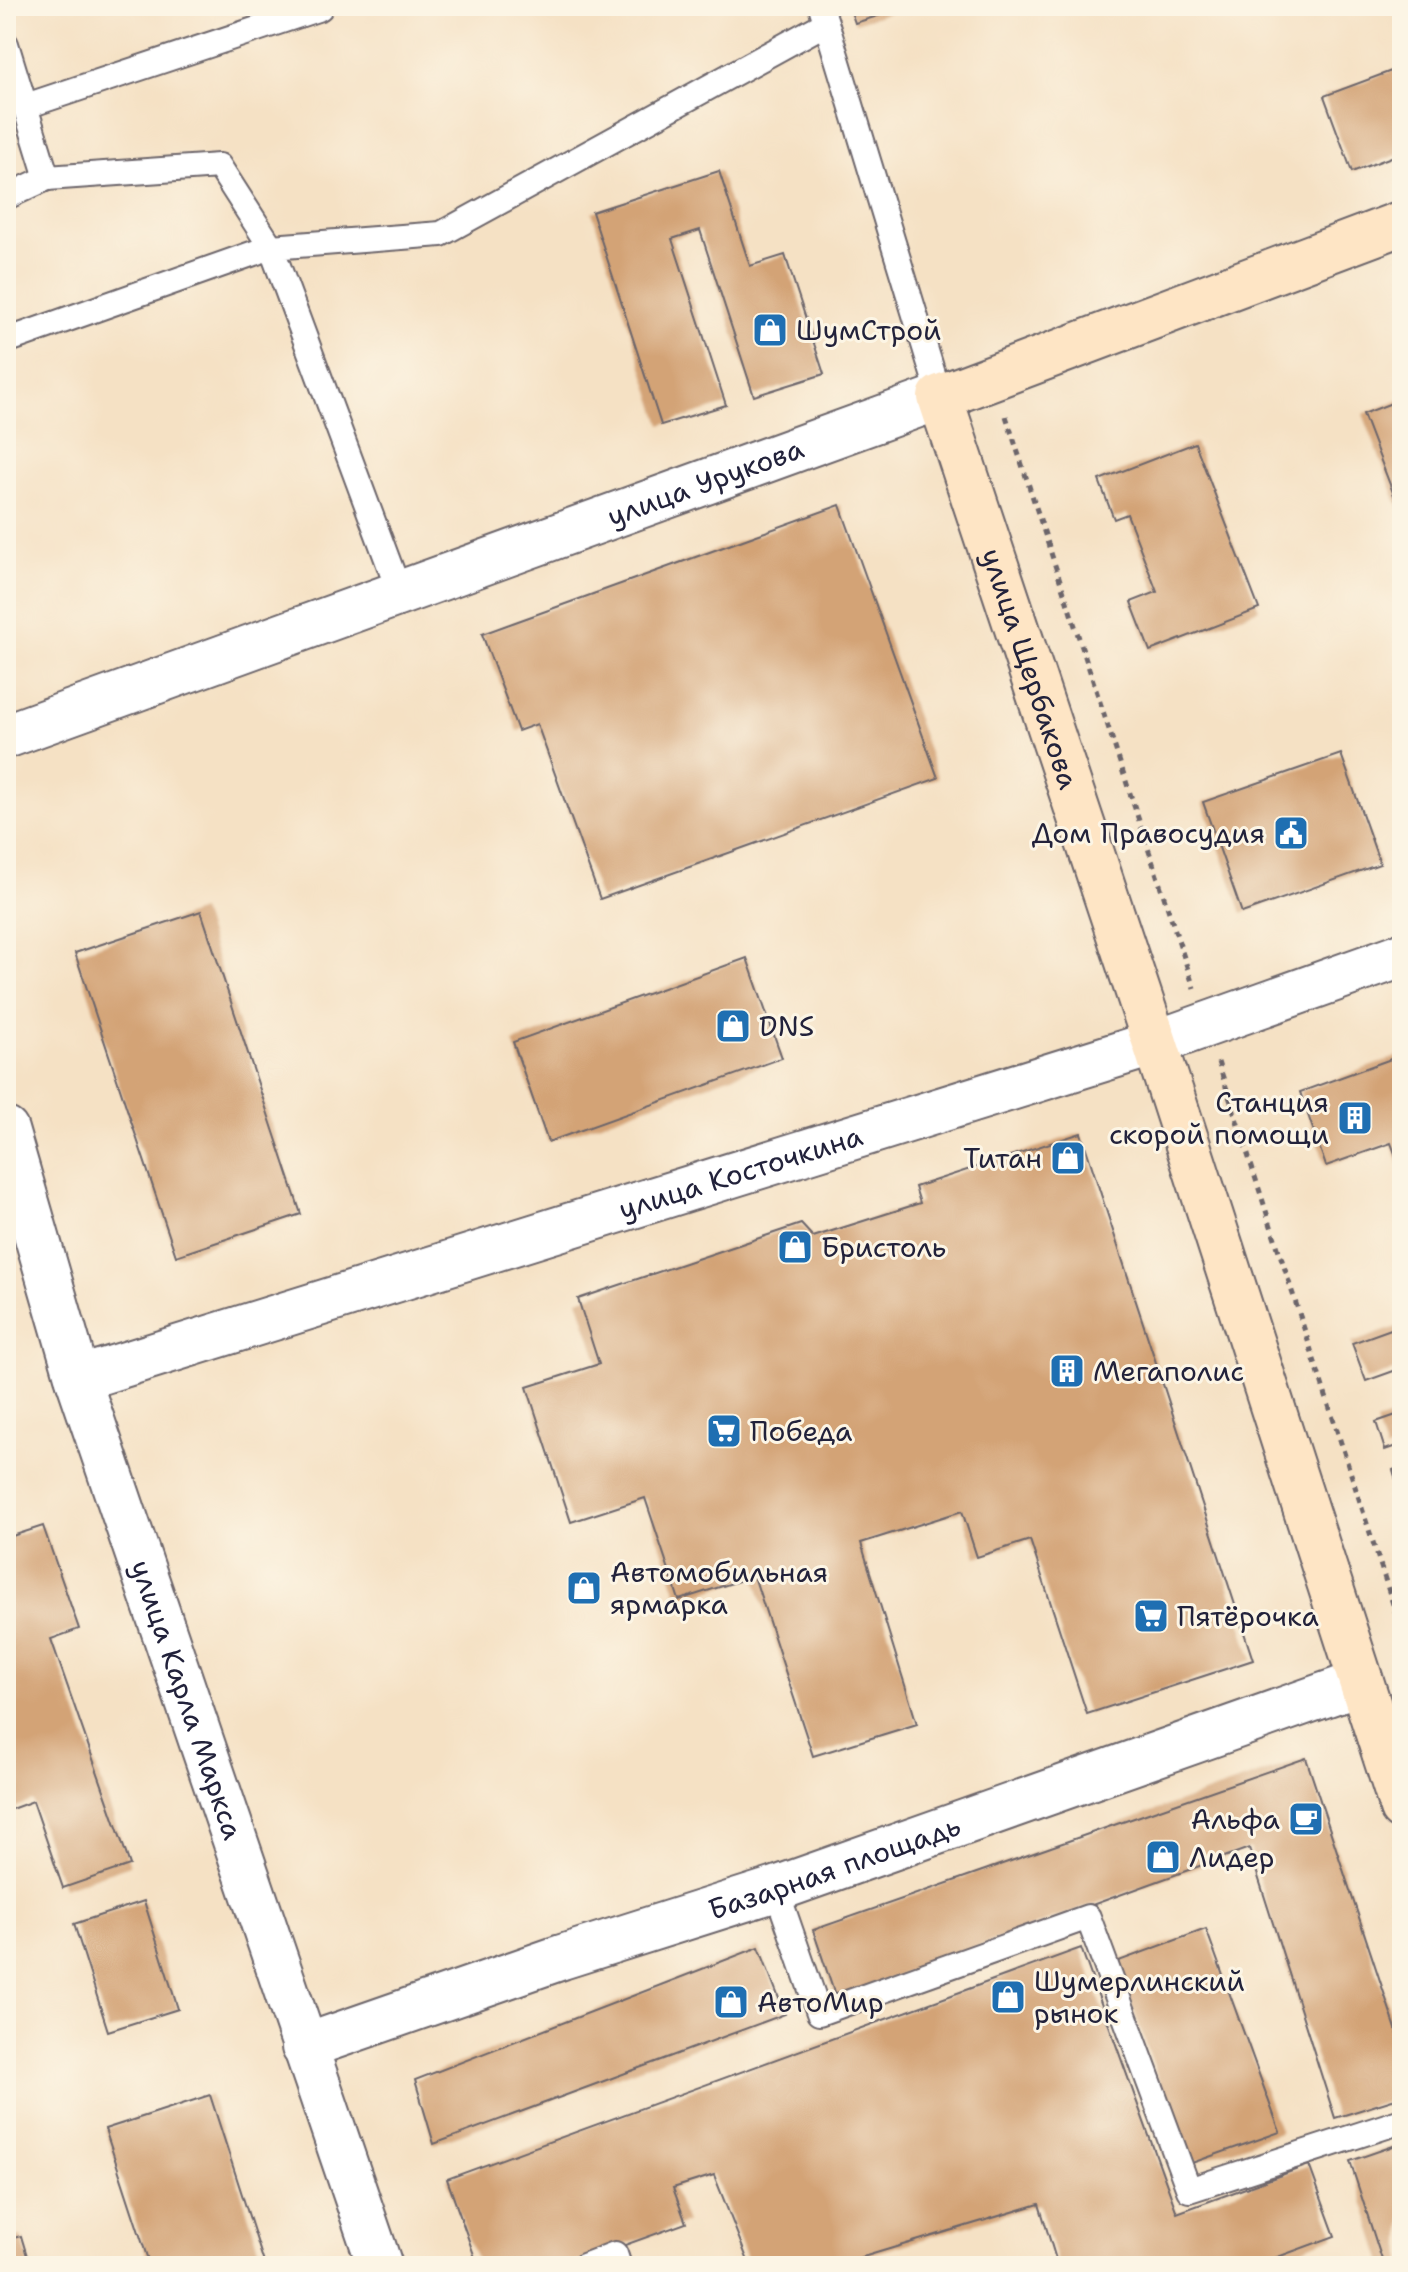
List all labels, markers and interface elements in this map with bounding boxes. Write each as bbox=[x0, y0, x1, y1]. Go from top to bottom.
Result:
shop icon: ШумСтрой bbox=[751, 311, 789, 349]
place label: ШумСтрой bbox=[796, 311, 941, 349]
street label: улица Урукова bbox=[602, 429, 809, 535]
street label: улица Щербакова bbox=[973, 543, 1088, 794]
place label: Дом Правосудия bbox=[1032, 814, 1265, 852]
public building icon: Дом Правосудия bbox=[1272, 814, 1310, 852]
shop icon: DNS bbox=[714, 1007, 752, 1045]
place label: DNS bbox=[759, 1007, 814, 1045]
place label: Станция скорой помощи bbox=[1109, 1083, 1329, 1153]
building icon: Станция скорой помощи bbox=[1336, 1099, 1374, 1137]
street label: улица Косточкина bbox=[614, 1116, 867, 1228]
place label: Титан bbox=[963, 1139, 1042, 1177]
shop icon: Титан bbox=[1049, 1139, 1087, 1177]
shop icon: Бристоль bbox=[776, 1228, 814, 1266]
place label: Бристоль bbox=[821, 1228, 946, 1266]
building icon: Мегаполис bbox=[1048, 1352, 1086, 1390]
place label: Мегаполис bbox=[1093, 1352, 1244, 1390]
supermarket icon: Победа bbox=[705, 1412, 743, 1450]
place label: Победа bbox=[750, 1412, 852, 1450]
place label: Автомобильная ярмарка bbox=[610, 1553, 828, 1623]
street label: улица Карла Маркса bbox=[122, 1555, 252, 1844]
shop icon: Автомобильная ярмарка bbox=[565, 1569, 603, 1607]
supermarket icon: Пятёрочка bbox=[1132, 1597, 1170, 1635]
place label: Пятёрочка bbox=[1177, 1597, 1319, 1635]
place label: Альфа bbox=[1191, 1800, 1280, 1838]
cafe icon: Альфа bbox=[1287, 1800, 1325, 1838]
street label: Базарная площадь bbox=[704, 1806, 966, 1928]
shop icon: Лидер bbox=[1144, 1838, 1182, 1876]
place label: Лидер bbox=[1189, 1838, 1275, 1876]
place label: Шумерлинский рынок bbox=[1034, 1962, 1245, 2032]
shop icon: Шумерлинский рынок bbox=[989, 1978, 1027, 2016]
shop icon: АвтоМир bbox=[712, 1983, 750, 2021]
place label: АвтоМир bbox=[757, 1983, 884, 2021]

